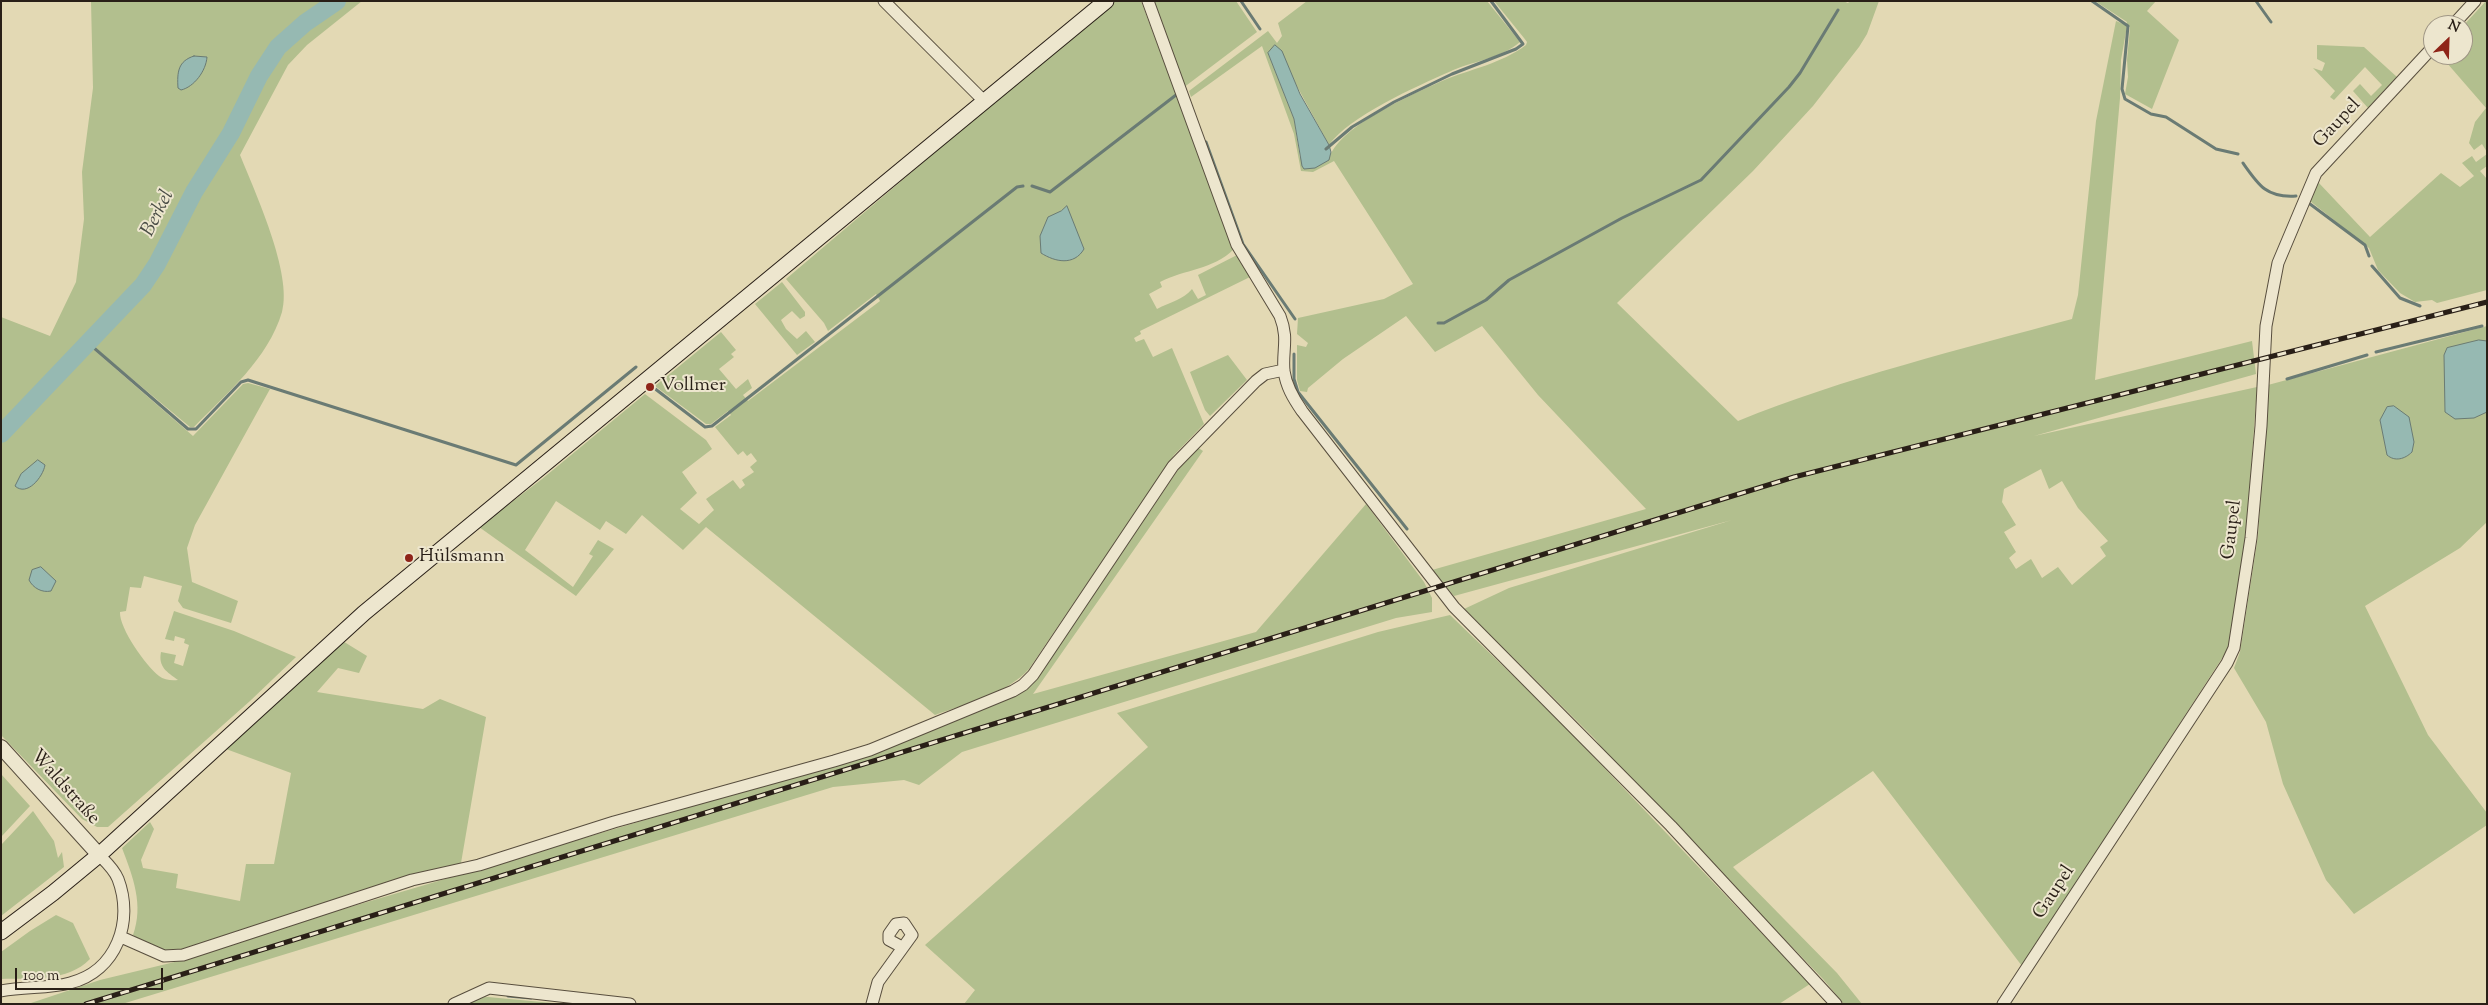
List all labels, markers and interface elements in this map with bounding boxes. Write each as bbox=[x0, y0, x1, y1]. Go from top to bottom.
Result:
north arrow bbox=[2423, 15, 2473, 65]
text: N bbox=[2445, 16, 2463, 39]
street label: Gaupel bbox=[2309, 94, 2367, 154]
water label: Berkel bbox=[137, 187, 181, 241]
place label: Vollmer bbox=[660, 376, 726, 398]
marker: Vollmer bbox=[644, 381, 656, 393]
street label: Gaupel bbox=[2218, 499, 2248, 561]
place label: Hülsmann bbox=[419, 547, 505, 569]
marker: Hülsmann bbox=[403, 552, 415, 564]
street label: Waldstraße bbox=[24, 746, 104, 830]
street label: Gaupel bbox=[2029, 862, 2081, 924]
scale bar bbox=[18, 958, 165, 990]
text: 100 m bbox=[23, 966, 59, 987]

